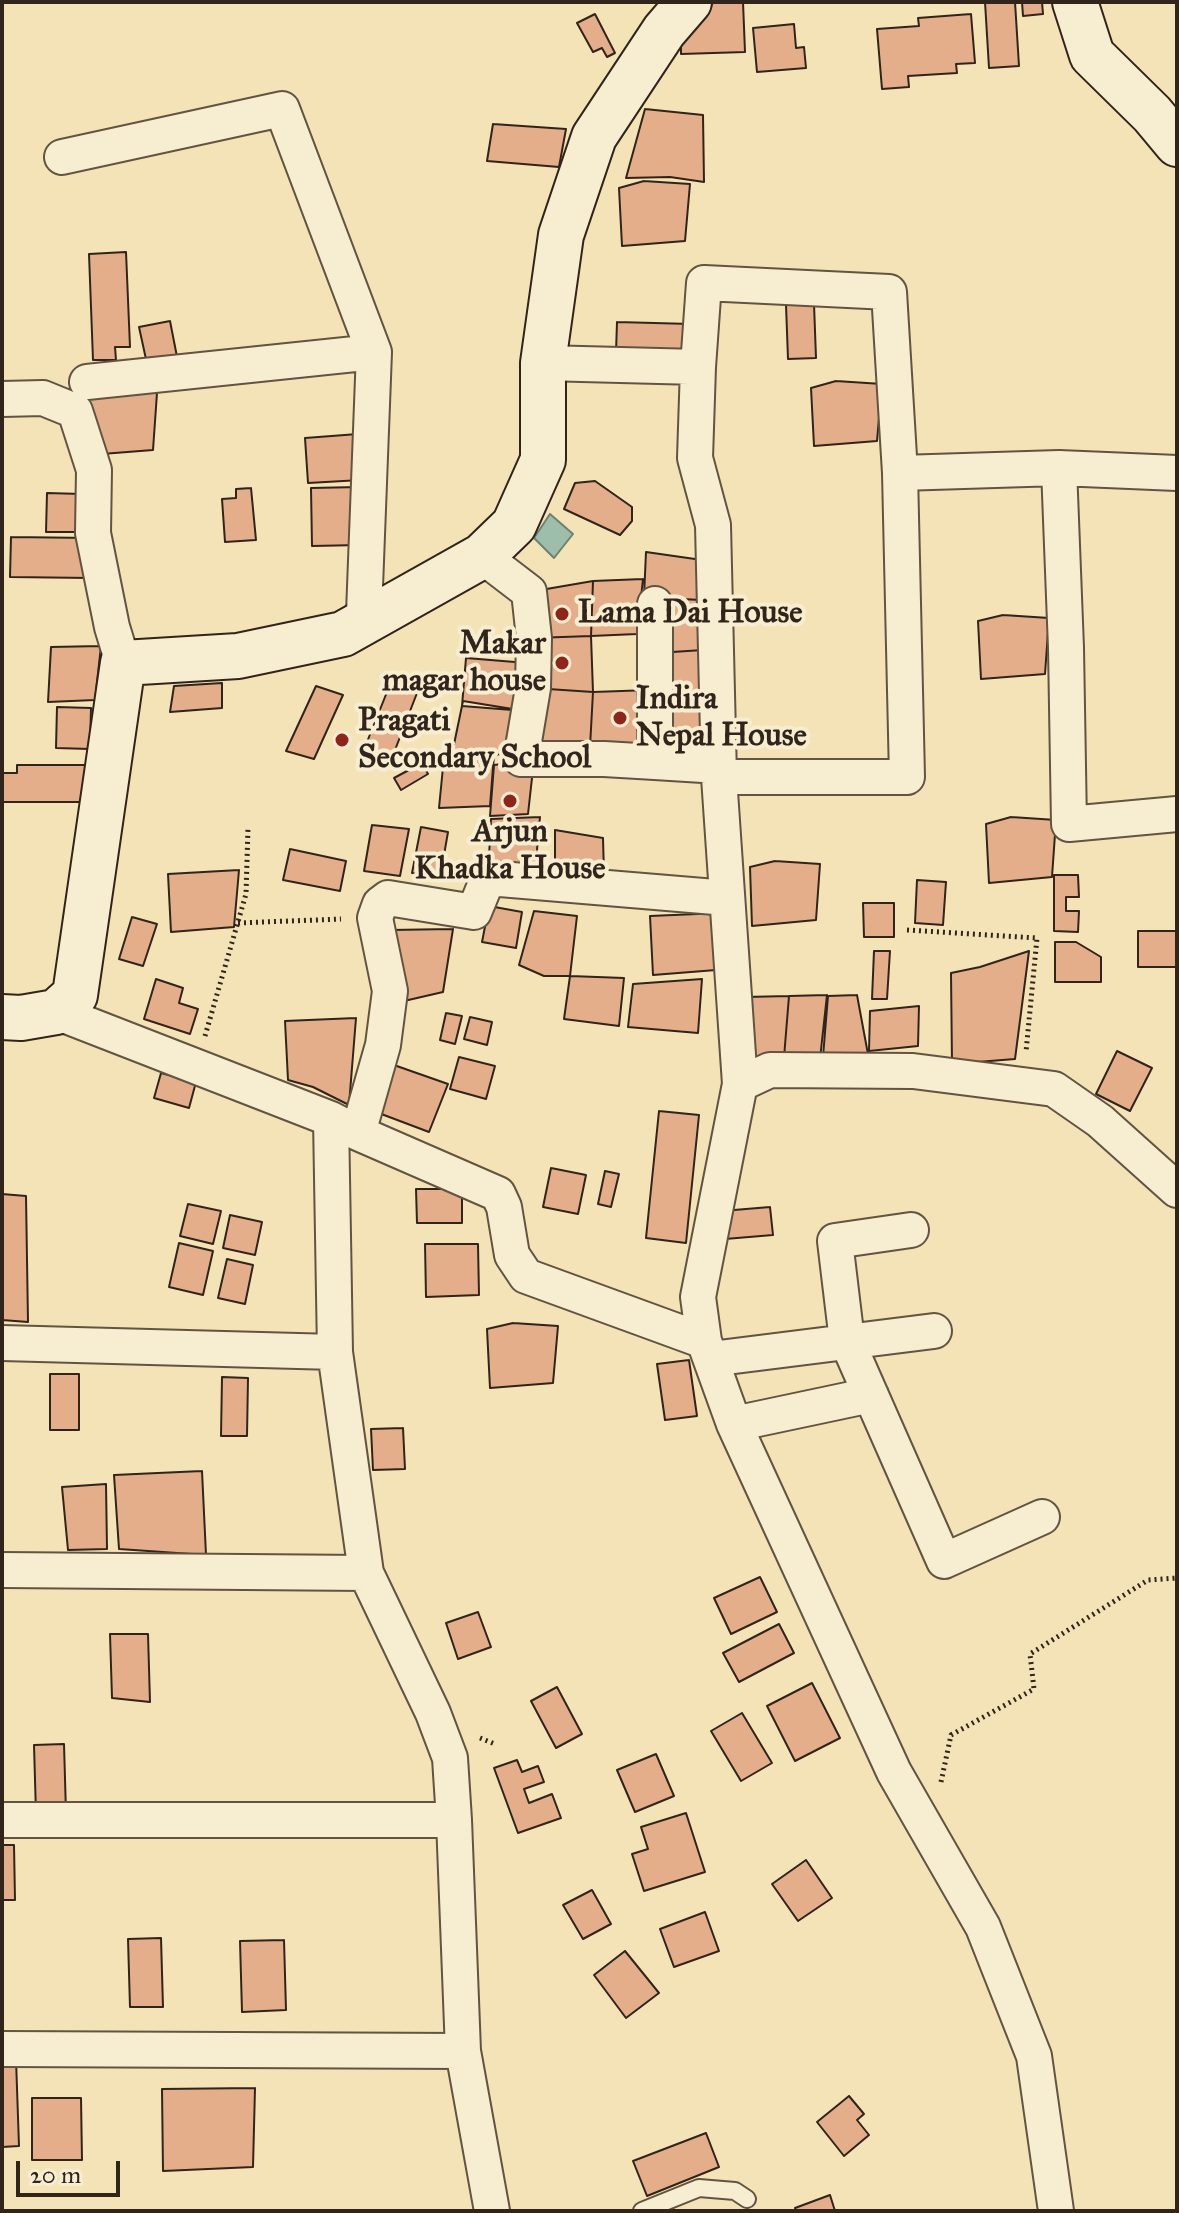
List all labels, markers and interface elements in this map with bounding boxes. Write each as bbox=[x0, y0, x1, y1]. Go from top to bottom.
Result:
place label: Lama Dai House bbox=[578, 595, 803, 633]
marker: Lama Dai House bbox=[553, 605, 571, 623]
place label: Makar magar house bbox=[382, 626, 546, 701]
marker: Makar magar house bbox=[553, 654, 571, 672]
place label: Indira Nepal House bbox=[636, 681, 807, 756]
place label: Pragati Secondary School bbox=[358, 703, 591, 778]
marker: Indira Nepal House bbox=[611, 709, 629, 727]
marker: Pragati Secondary School bbox=[333, 731, 351, 749]
marker: Arjun Khadka House bbox=[501, 792, 519, 810]
place label: Arjun Khadka House bbox=[414, 814, 606, 889]
scale bar bbox=[20, 2145, 124, 2195]
text: 20 m bbox=[30, 2160, 81, 2190]

